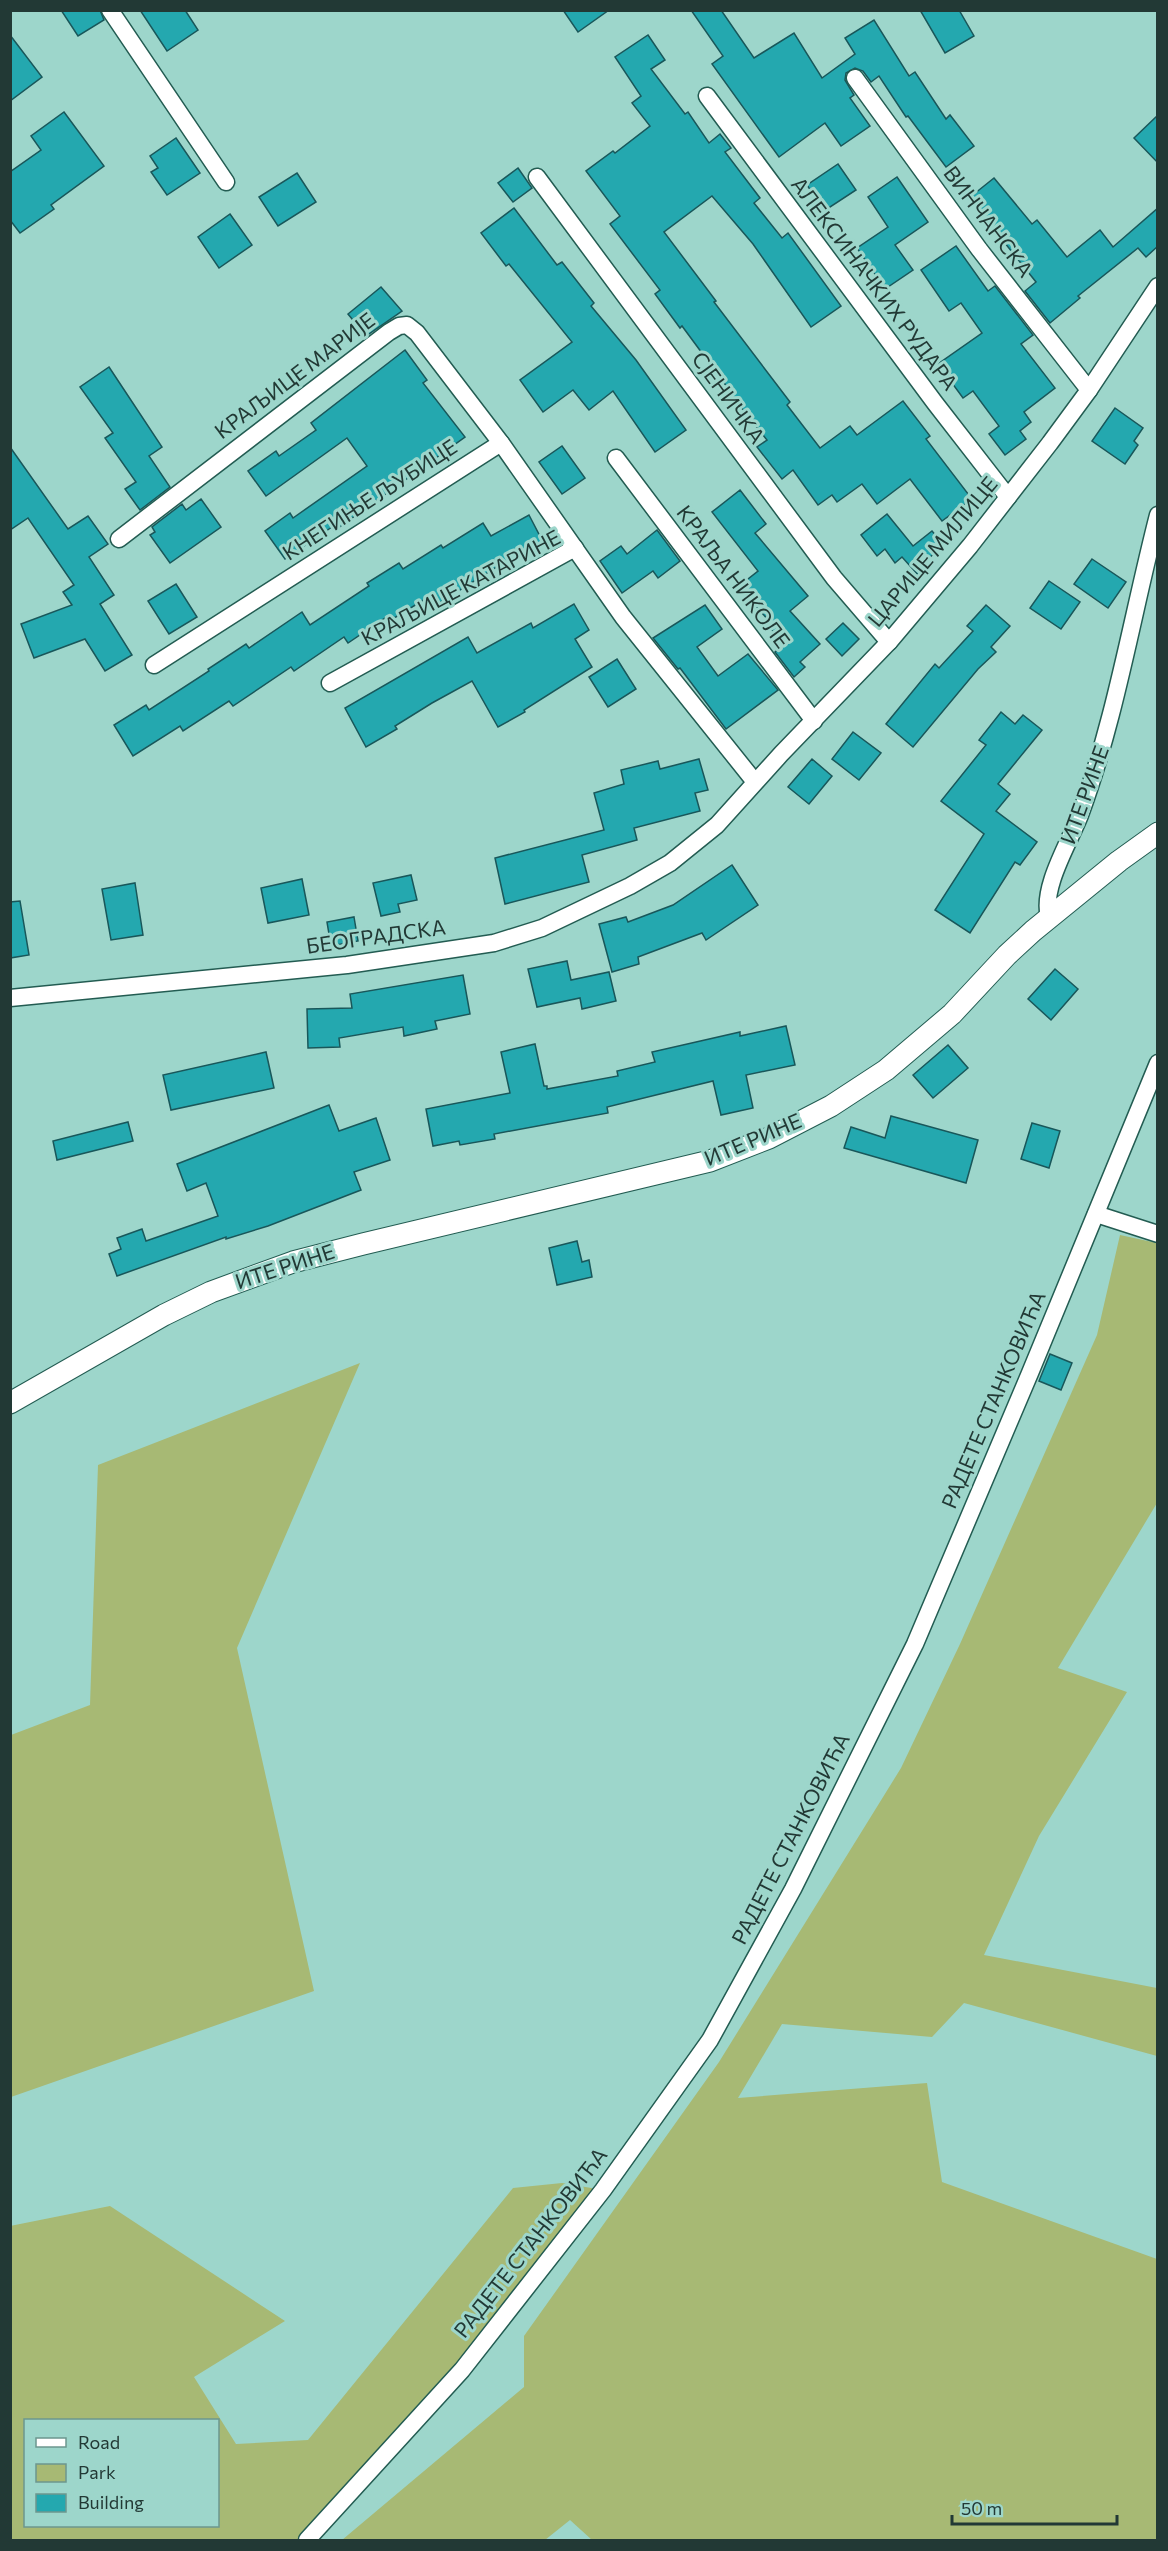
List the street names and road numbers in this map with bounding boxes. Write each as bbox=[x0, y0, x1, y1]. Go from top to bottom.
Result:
street label: ВИНЧАНСКА bbox=[939, 161, 1039, 282]
street label: АЛЕКСИНАЧКИХ РУДАРА bbox=[787, 172, 964, 395]
street label: КРАЉИЦЕ МАРИЈЕ bbox=[209, 306, 379, 443]
street label: СЈЕНИЧКА bbox=[688, 346, 771, 448]
street label: КНЕГИЊЕ ЉУБИЦЕ bbox=[277, 433, 461, 564]
street label: ЦАРИЦЕ МИЛИЦЕ bbox=[862, 471, 1002, 631]
street label: КРАЉА НИКОЛЕ bbox=[672, 500, 796, 652]
street label: КРАЉИЦЕ КАТАРИНЕ bbox=[356, 524, 564, 650]
street label: ИТЕ РИНЕ bbox=[1054, 742, 1113, 847]
street label: БЕОГРАДСКА bbox=[304, 913, 447, 958]
street label: ИТЕ РИНЕ bbox=[700, 1107, 805, 1170]
street label: ИТЕ РИНЕ bbox=[232, 1238, 337, 1293]
street label: РАДЕТЕ СТАНКОВИЋА bbox=[935, 1287, 1050, 1512]
street label: РАДЕТЕ СТАНКОВИЋА bbox=[725, 1728, 854, 1948]
street label: РАДЕТЕ СТАНКОВИЋА bbox=[448, 2142, 612, 2342]

